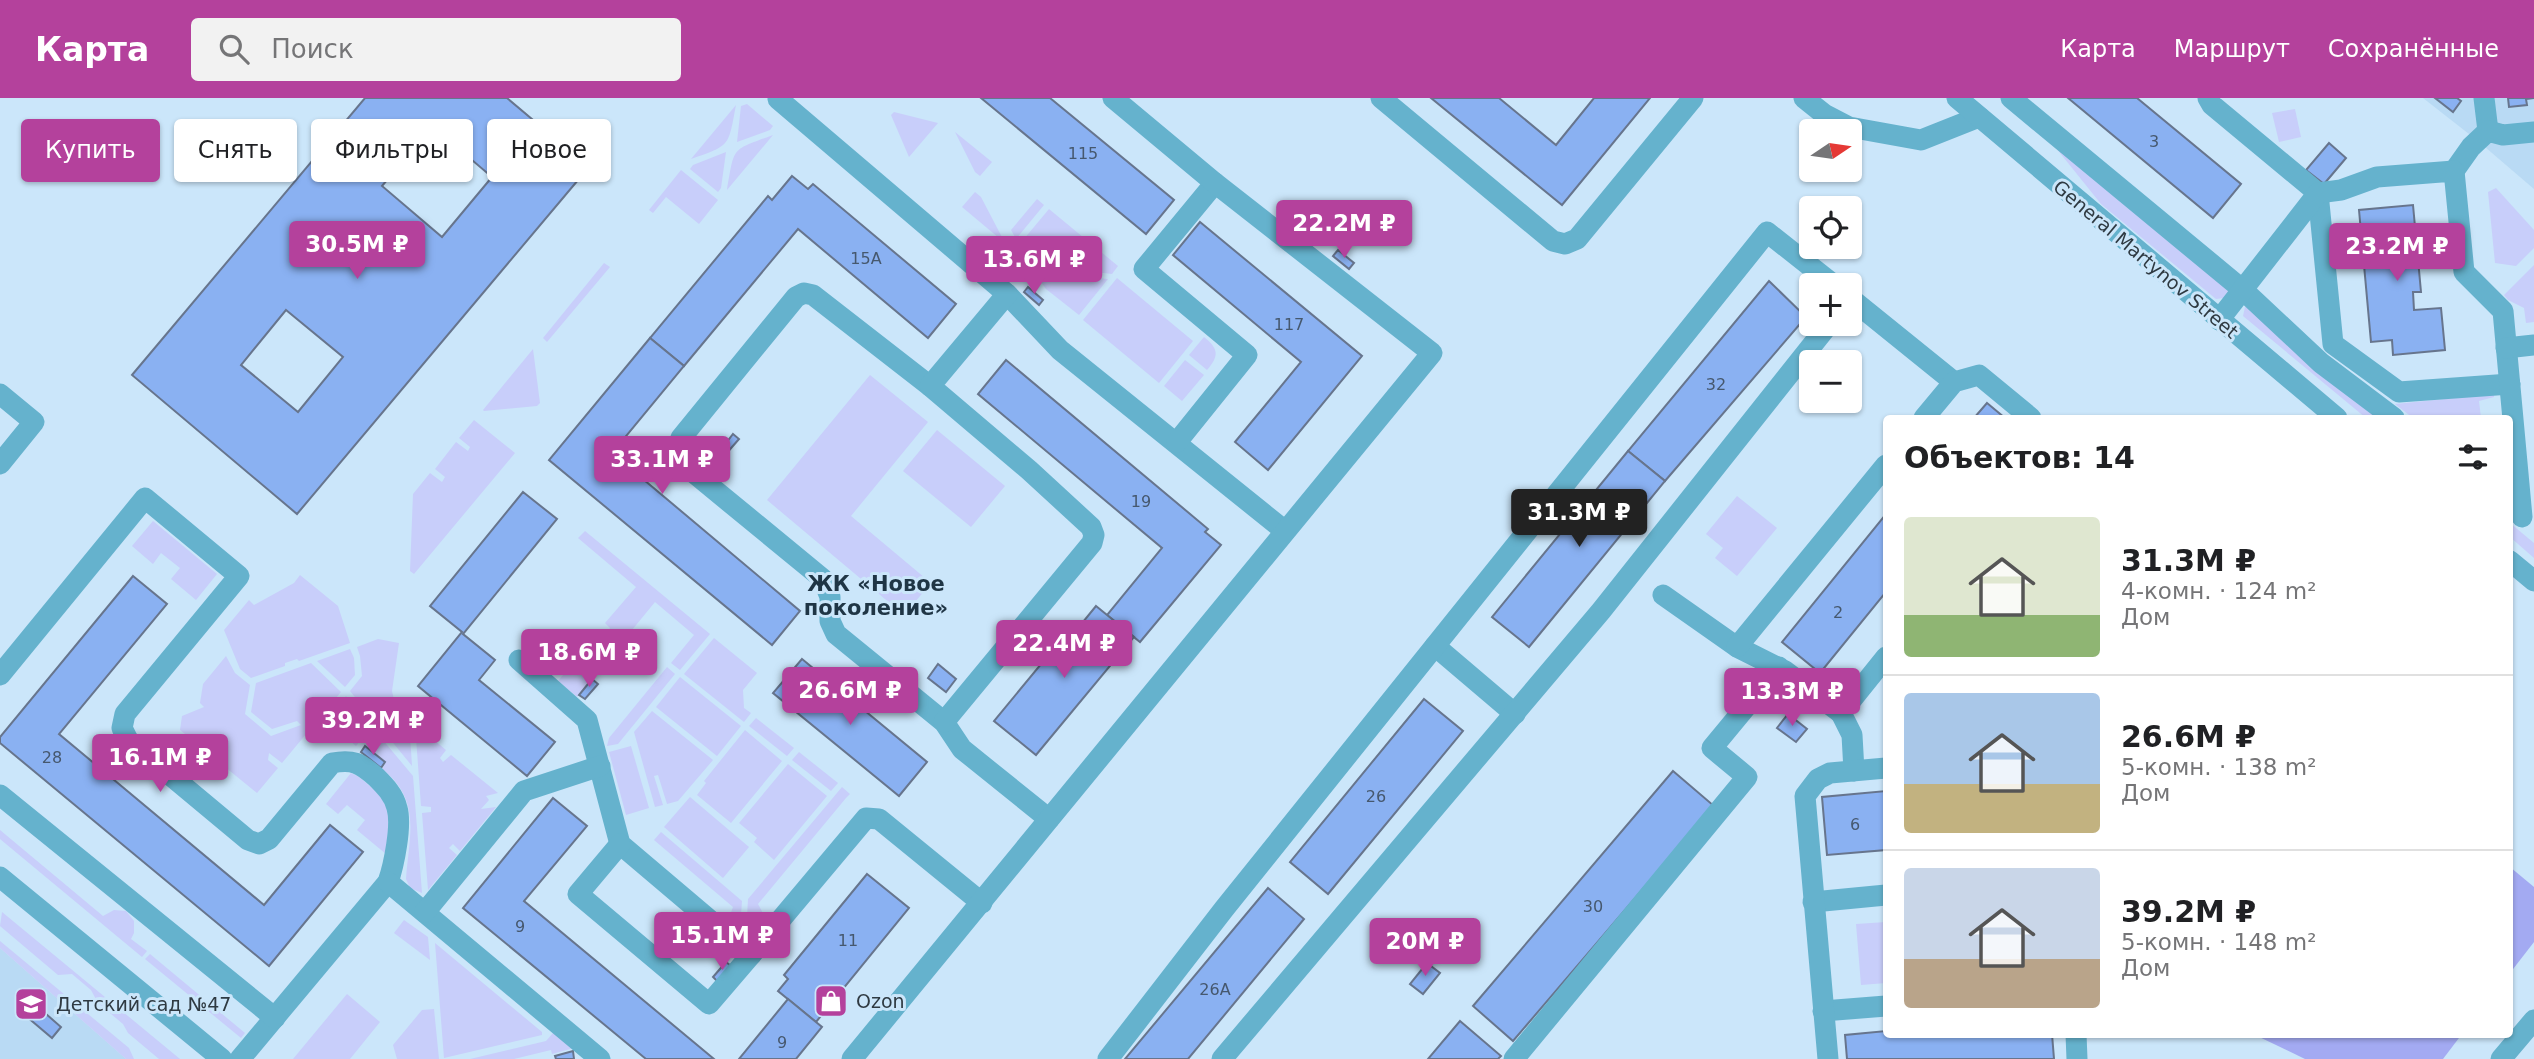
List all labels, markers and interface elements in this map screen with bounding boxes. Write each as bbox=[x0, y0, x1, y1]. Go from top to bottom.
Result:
search box bbox=[191, 18, 681, 81]
text: Карта bbox=[35, 30, 149, 69]
icon: search bbox=[215, 30, 253, 68]
text: Поиск bbox=[271, 34, 354, 64]
text: Карта bbox=[2060, 35, 2136, 63]
text: Маршрут bbox=[2174, 35, 2290, 63]
text: Сохранённые bbox=[2328, 35, 2499, 63]
chip: Купить bbox=[21, 119, 160, 182]
chip: Снять bbox=[174, 119, 297, 182]
chip: Фильтры bbox=[311, 119, 473, 182]
chip: Новое bbox=[487, 119, 611, 182]
north arrow bbox=[1799, 119, 1862, 182]
map controls bbox=[1799, 119, 1862, 413]
house number: 3 bbox=[2149, 132, 2159, 151]
house number: 115 bbox=[1068, 144, 1098, 163]
street label: General Martynov Street bbox=[2049, 175, 2243, 343]
button: locate bbox=[1799, 196, 1862, 259]
pin: 22.2M ₽ bbox=[1279, 200, 1409, 260]
text: 22.2M ₽ bbox=[1292, 210, 1396, 236]
pin: 30.5M ₽ bbox=[292, 222, 422, 281]
pin: 23.2M ₽ bbox=[2332, 223, 2462, 283]
text: 30.5M ₽ bbox=[305, 231, 409, 257]
text: 23.2M ₽ bbox=[2345, 233, 2449, 259]
pin: 13.6M ₽ bbox=[969, 236, 1099, 296]
text: 13.6M ₽ bbox=[982, 246, 1086, 272]
house number: 15А bbox=[850, 249, 882, 268]
button: + bbox=[1799, 273, 1862, 336]
house number: 117 bbox=[1274, 315, 1304, 334]
button: − bbox=[1799, 350, 1862, 413]
house number: 32 bbox=[1706, 375, 1726, 394]
pin: 33.1M ₽ bbox=[597, 436, 727, 496]
icon: filters bbox=[2454, 438, 2492, 476]
text: Объектов: 14 bbox=[1904, 440, 2135, 475]
text: 33.1M ₽ bbox=[610, 446, 714, 472]
pin: 31.3M ₽ bbox=[1514, 490, 1644, 549]
house number: 19 bbox=[1131, 492, 1151, 511]
text: 31.3M ₽ bbox=[1527, 499, 1631, 525]
text: 31.3M ₽ bbox=[2121, 543, 2256, 578]
icon: home bbox=[1960, 545, 2044, 629]
district label: ЖК «Новое поколение» bbox=[804, 572, 948, 620]
text: 4-комн. · 124 m² bbox=[2121, 578, 2316, 604]
house number: 2 bbox=[1833, 603, 1843, 622]
text: Дом bbox=[2121, 604, 2170, 630]
pin: 22.4M ₽ bbox=[999, 620, 1129, 680]
pin: 18.6M ₽ bbox=[524, 630, 654, 689]
text: 22.4M ₽ bbox=[1012, 630, 1116, 656]
text: 18.6M ₽ bbox=[537, 639, 641, 665]
pin: 26.6M ₽ bbox=[785, 668, 915, 727]
pin: 13.3M ₽ bbox=[1727, 668, 1857, 728]
text: 26.6M ₽ bbox=[798, 677, 902, 703]
text: 13.3M ₽ bbox=[1740, 678, 1844, 704]
pin: 39.2M ₽ bbox=[308, 698, 438, 757]
text: 39.2M ₽ bbox=[321, 707, 425, 733]
text: 26.6M ₽ bbox=[2121, 719, 2256, 754]
icon: home bbox=[1960, 721, 2044, 805]
pin: 16.1M ₽ bbox=[95, 734, 225, 794]
text: 16.1M ₽ bbox=[108, 744, 212, 770]
house number: 28 bbox=[42, 748, 62, 767]
text: 5-комн. · 138 m² bbox=[2121, 754, 2316, 780]
text: Дом bbox=[2121, 780, 2170, 806]
house number: 26 bbox=[1366, 787, 1386, 806]
house number: 6 bbox=[1850, 815, 1860, 834]
text: 39.2M ₽ bbox=[2121, 894, 2256, 929]
icon: home bbox=[1960, 896, 2044, 980]
house number: 30 bbox=[1583, 897, 1603, 916]
pin: 15.1M ₽ bbox=[657, 912, 787, 972]
house number: 9 bbox=[515, 917, 525, 936]
pin: 20M ₽ bbox=[1376, 918, 1474, 978]
text: 15.1M ₽ bbox=[670, 922, 774, 948]
text: 20M ₽ bbox=[1386, 928, 1464, 954]
text: 5-комн. · 148 m² bbox=[2121, 929, 2316, 955]
house number: 11 bbox=[838, 931, 858, 950]
text: Дом bbox=[2121, 955, 2170, 981]
house number: 26А bbox=[1199, 980, 1231, 999]
shop icon: Ozon bbox=[812, 982, 850, 1020]
school or university icon: Детский сад №47 bbox=[12, 985, 50, 1023]
place label: Ozon bbox=[856, 990, 905, 1012]
place label: Детский сад №47 bbox=[56, 993, 231, 1015]
house number: 9 bbox=[777, 1033, 787, 1052]

